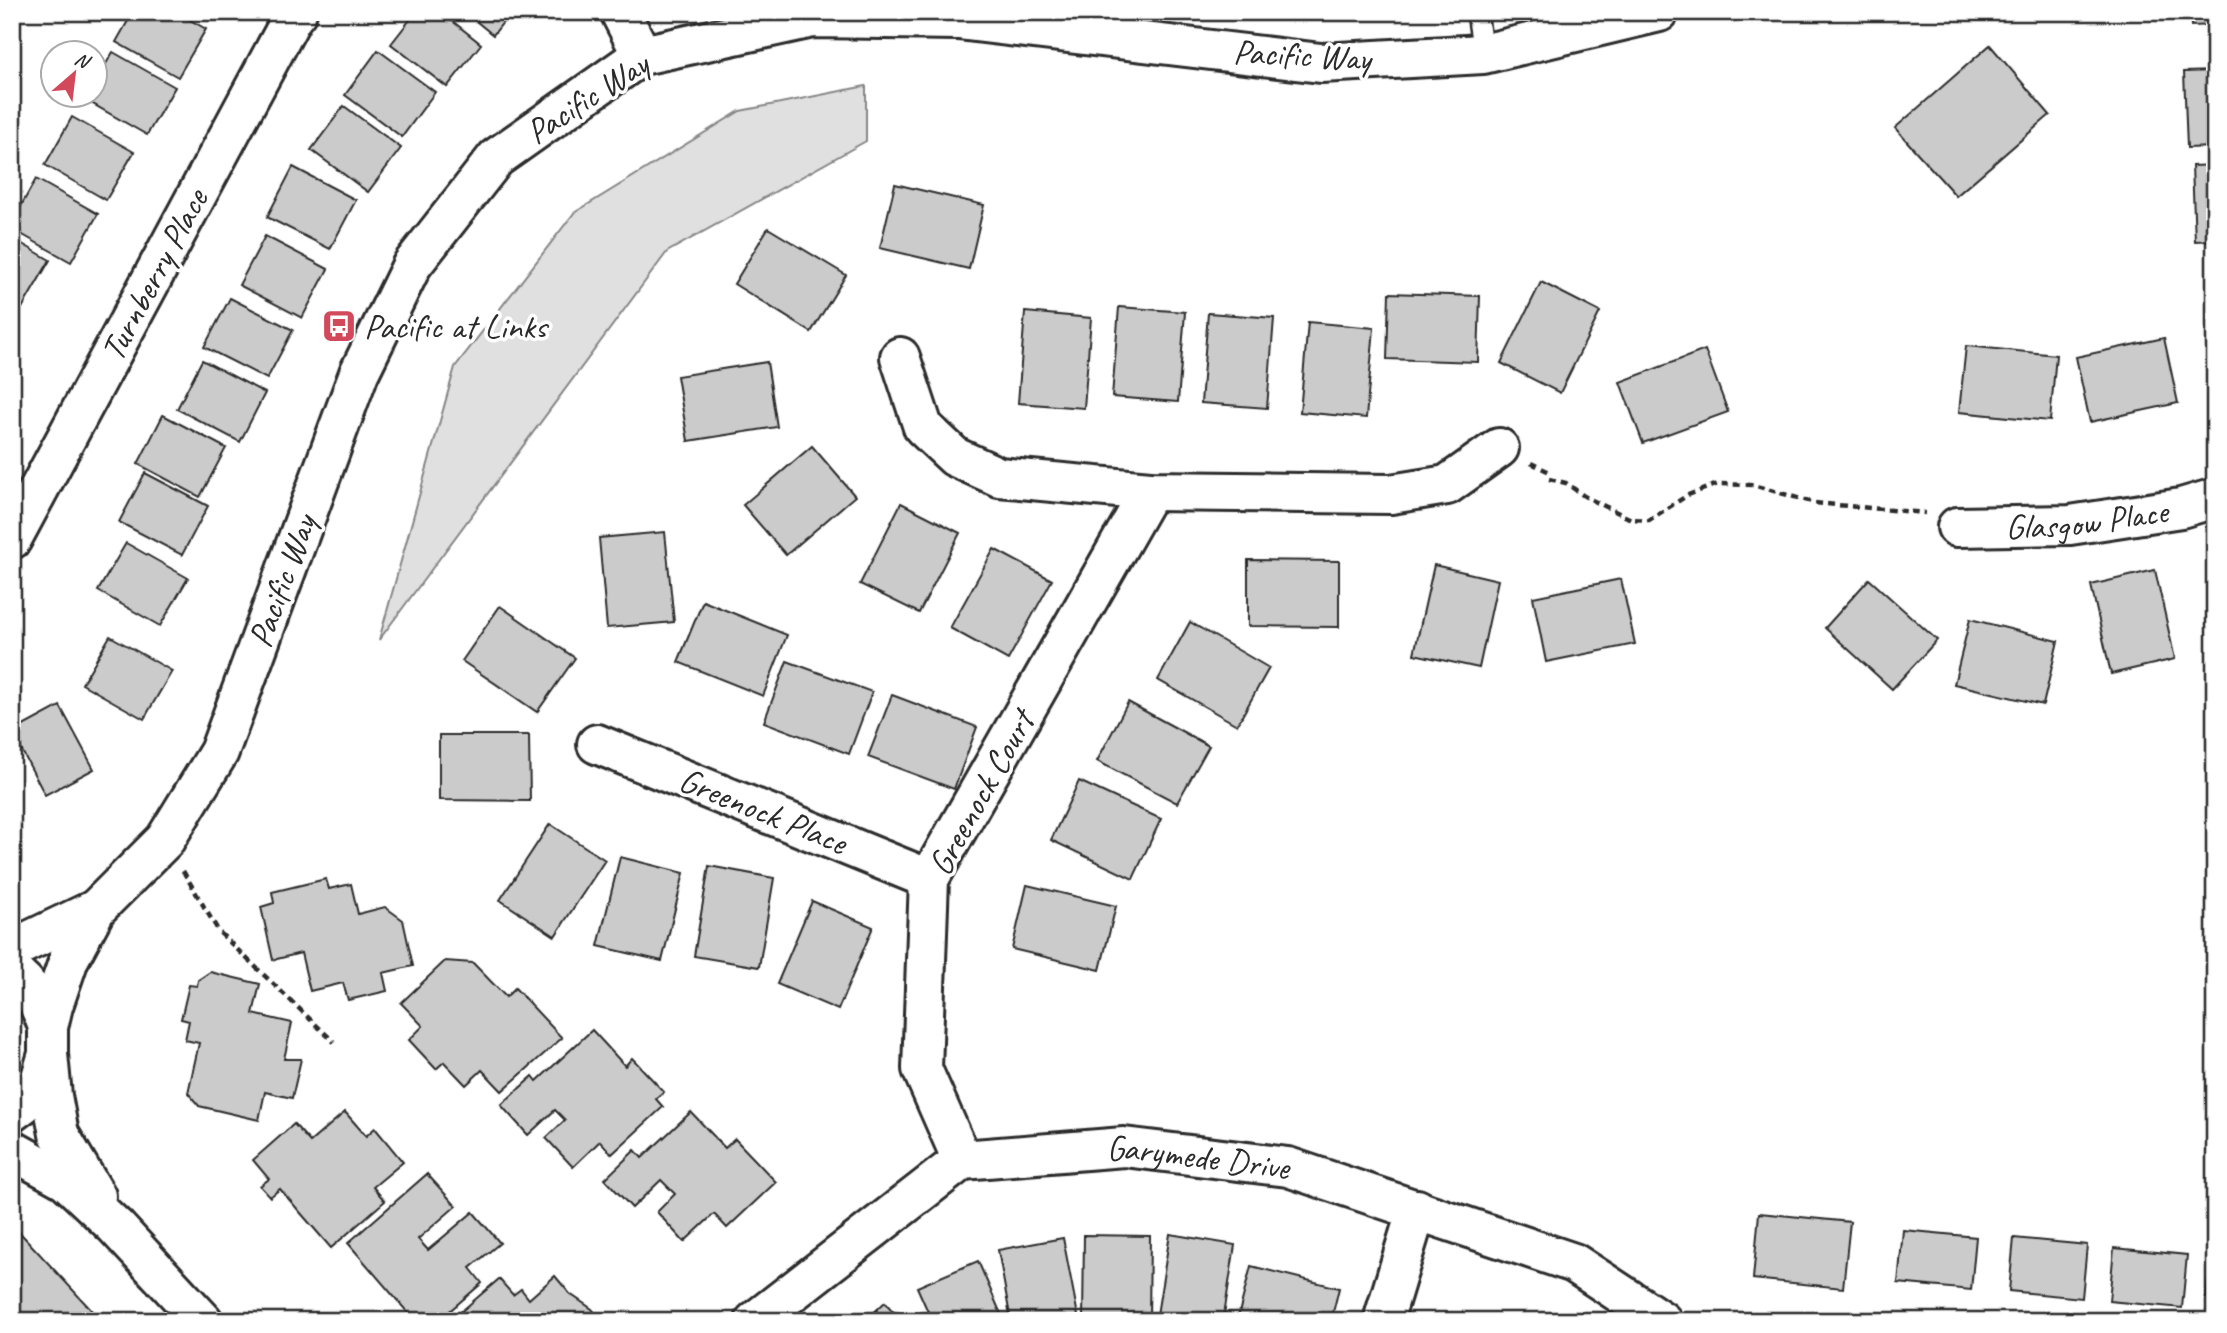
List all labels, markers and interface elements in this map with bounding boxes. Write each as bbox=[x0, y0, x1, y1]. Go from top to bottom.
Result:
street label: Pacific Way bbox=[1232, 29, 1375, 81]
north arrow bbox=[38, 38, 108, 108]
street label: Pacific Way bbox=[517, 40, 659, 154]
text: N bbox=[71, 47, 95, 75]
street label: Turnberry Place bbox=[90, 179, 219, 368]
place label: Pacific at Links bbox=[364, 304, 550, 349]
bus stop icon: Pacific at Links bbox=[320, 307, 358, 345]
street label: Glasgow Place bbox=[2005, 487, 2173, 549]
street label: Pacific Way bbox=[237, 506, 328, 653]
street label: Greenock Court bbox=[917, 699, 1047, 883]
street label: Greenock Place bbox=[673, 757, 856, 866]
street label: Garymede Drive bbox=[1105, 1124, 1294, 1190]

